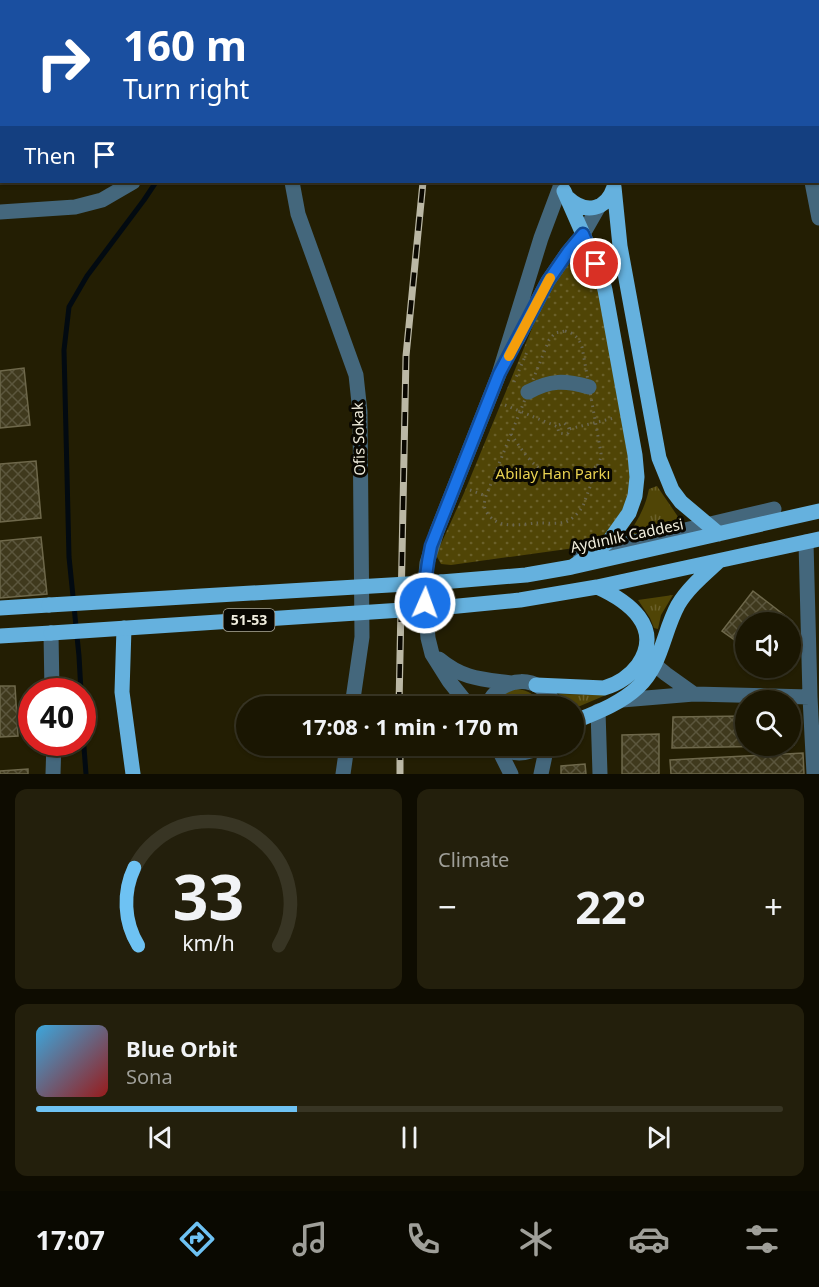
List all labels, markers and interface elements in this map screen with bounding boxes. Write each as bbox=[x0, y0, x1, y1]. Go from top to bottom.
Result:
text: 160 m bbox=[123, 16, 247, 73]
icon: right bbox=[24, 24, 102, 102]
text: Turn right bbox=[123, 70, 249, 107]
icon: arrive bbox=[88, 138, 121, 171]
text: Then bbox=[24, 140, 76, 170]
pin bbox=[570, 238, 621, 289]
icon: arrive bbox=[579, 247, 612, 280]
street label: Ofis Sokak bbox=[347, 402, 369, 476]
park label: Abilay Han Parkı bbox=[496, 463, 610, 483]
street label: Aydınlık Caddesi bbox=[568, 513, 685, 557]
position arrow bbox=[393, 571, 457, 635]
road number: 51-53 bbox=[224, 609, 274, 631]
map controls bbox=[735, 612, 801, 756]
button: sound bbox=[735, 612, 801, 678]
speed limit sign: 40 bbox=[18, 678, 96, 756]
button: search bbox=[735, 690, 801, 756]
text: 17:08 · 1 min · 170 m bbox=[301, 711, 519, 741]
text: Climate bbox=[438, 846, 509, 873]
text: 33 bbox=[173, 853, 244, 938]
text: 22° bbox=[575, 876, 646, 937]
text: − bbox=[438, 884, 457, 929]
text: + bbox=[764, 884, 783, 929]
text: km/h bbox=[182, 928, 235, 957]
text: Blue Orbit bbox=[126, 1033, 238, 1063]
text: Sona bbox=[126, 1063, 173, 1090]
icon: previous bbox=[144, 1121, 177, 1154]
icon: pause bbox=[393, 1121, 426, 1154]
icon: next bbox=[642, 1121, 675, 1154]
icon: directions bbox=[176, 1218, 218, 1260]
icon: music bbox=[289, 1218, 331, 1260]
icon: phone bbox=[402, 1218, 444, 1260]
icon: climate bbox=[515, 1218, 557, 1260]
icon: car bbox=[628, 1218, 670, 1260]
icon: filters bbox=[741, 1218, 783, 1260]
text: 17:07 bbox=[36, 1221, 105, 1258]

